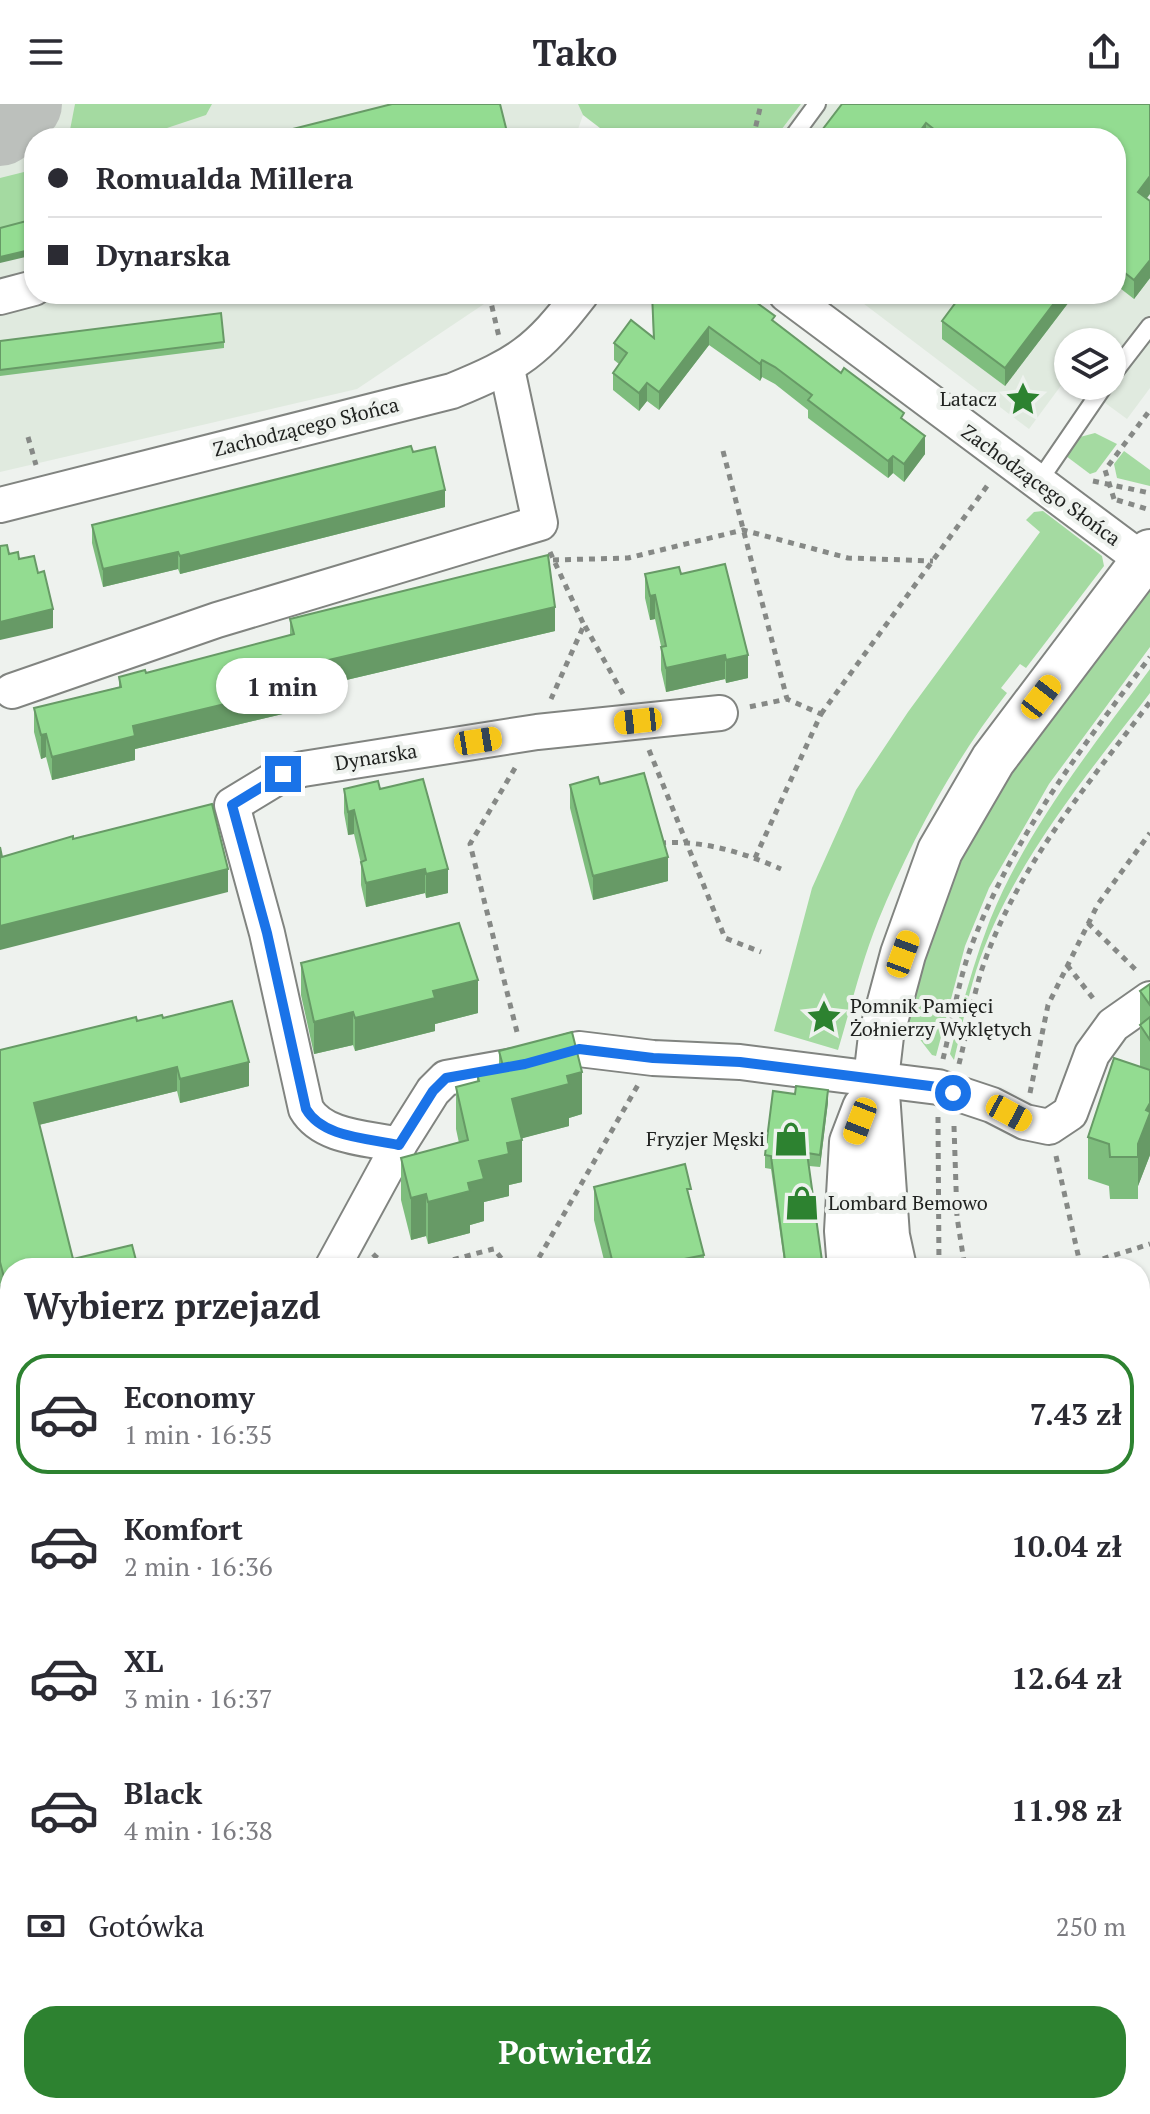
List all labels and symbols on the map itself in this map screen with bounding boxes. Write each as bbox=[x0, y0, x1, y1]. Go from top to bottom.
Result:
place icon: Latacz bbox=[1004, 380, 1042, 418]
place label: Latacz bbox=[940, 385, 997, 412]
street label: Zachodzącego Słońca bbox=[210, 390, 402, 463]
street label: Zachodzącego Słońca bbox=[956, 418, 1126, 551]
callout: 1 min bbox=[217, 658, 349, 714]
car bbox=[1017, 671, 1065, 723]
car bbox=[613, 707, 663, 735]
car bbox=[452, 725, 504, 757]
street label: Dynarska bbox=[333, 737, 419, 776]
route end bbox=[265, 756, 301, 792]
car bbox=[884, 927, 922, 981]
place label: Pomnik Pamięci Żołnierzy Wyklętych bbox=[850, 992, 1032, 1042]
place icon: Pomnik Pamięci Żołnierzy Wyklętych bbox=[805, 998, 843, 1036]
route start bbox=[935, 1075, 971, 1111]
car bbox=[982, 1091, 1036, 1135]
car bbox=[840, 1094, 880, 1148]
shop icon: Fryzjer Męski bbox=[772, 1120, 810, 1158]
place label: Fryzjer Męski bbox=[646, 1125, 765, 1152]
shop icon: Lombard Bemowo bbox=[783, 1184, 821, 1222]
place label: Lombard Bemowo bbox=[828, 1189, 988, 1216]

